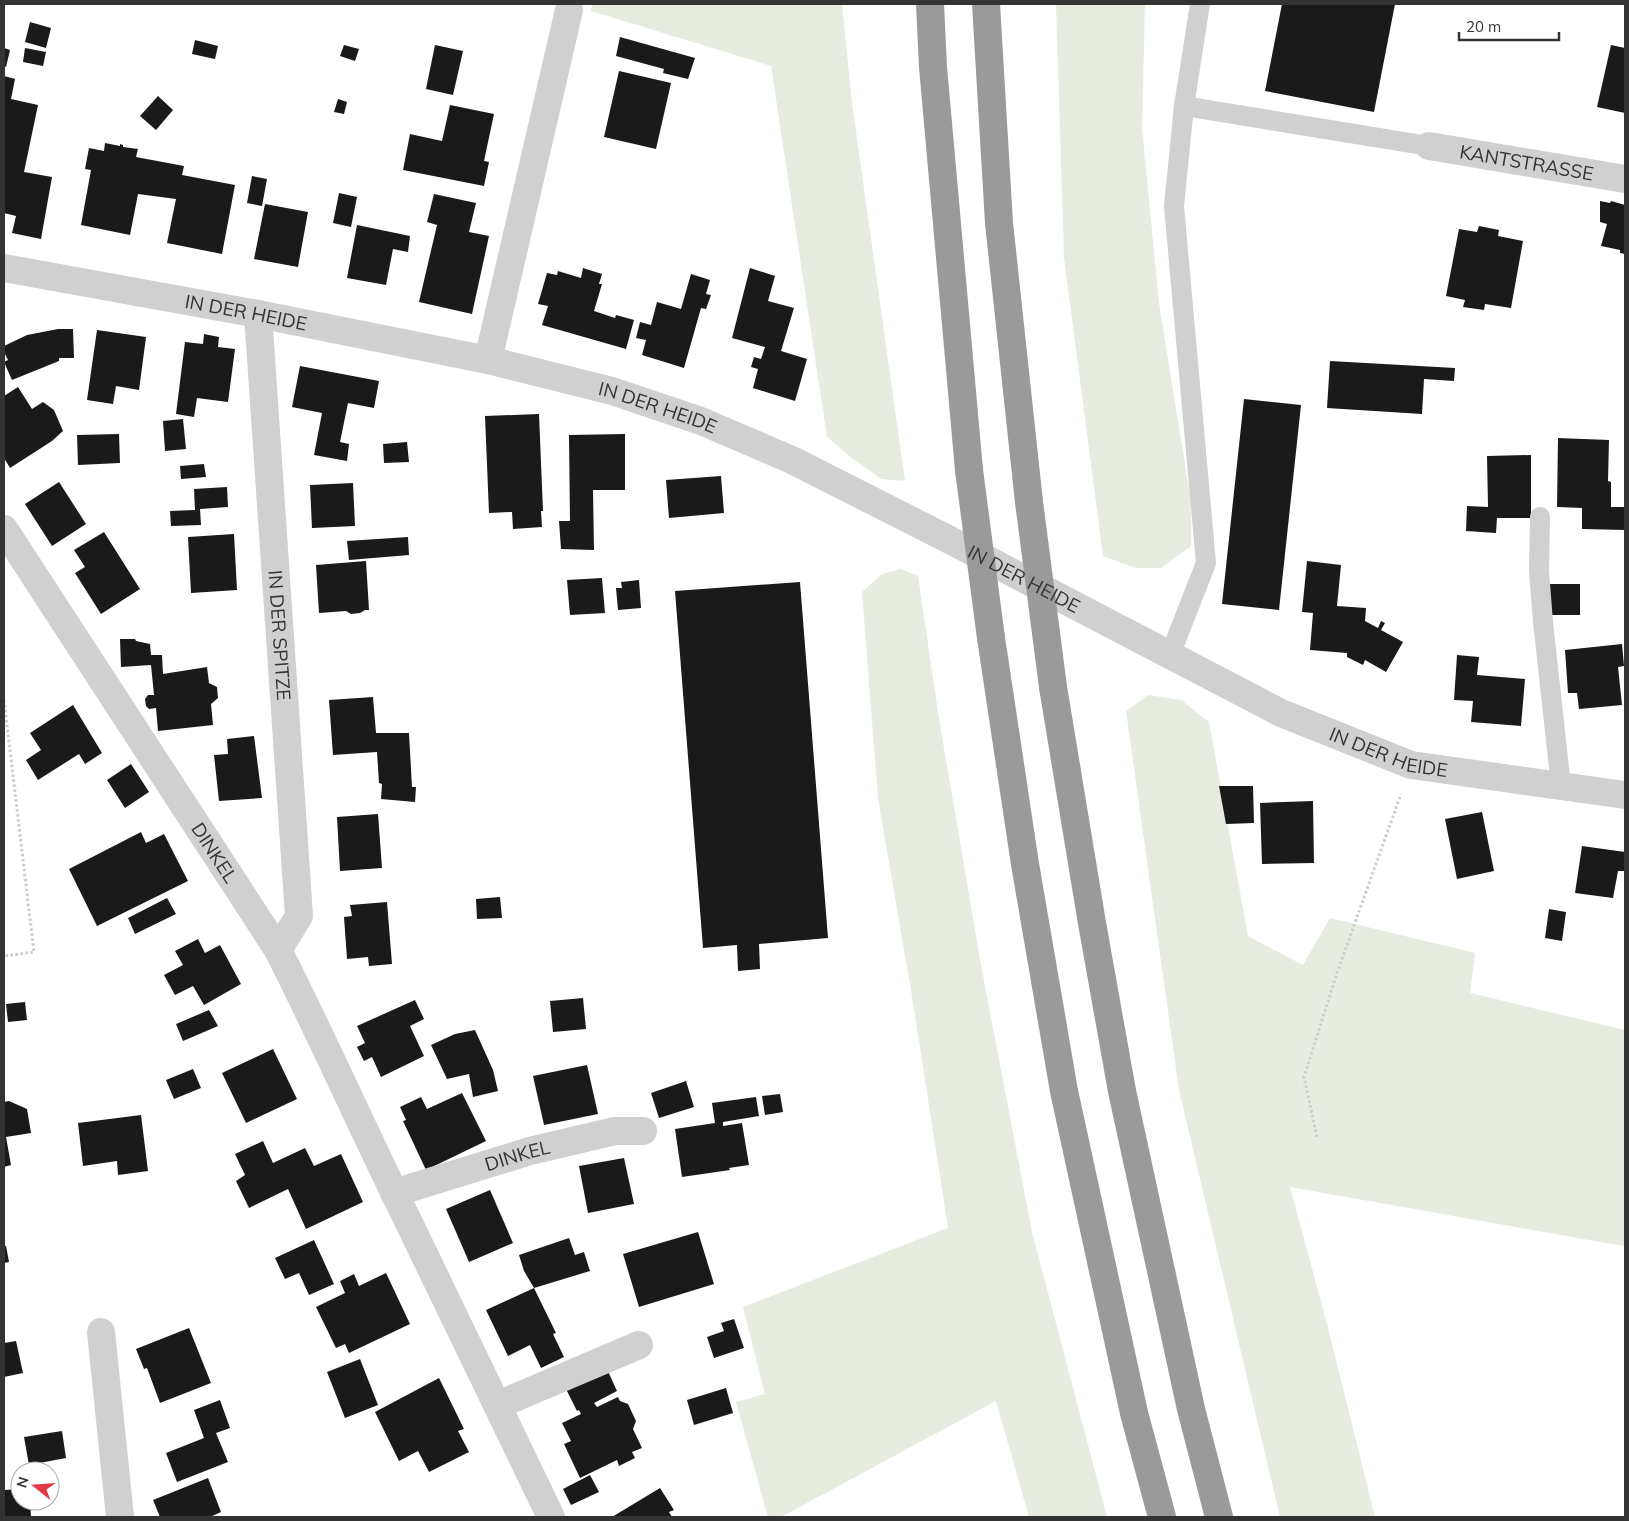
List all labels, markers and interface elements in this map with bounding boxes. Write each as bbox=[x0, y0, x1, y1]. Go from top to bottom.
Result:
scale bar bbox=[1459, 10, 1559, 42]
text: 20 m bbox=[1466, 17, 1501, 36]
street label: KANTSTRASSE bbox=[1458, 139, 1595, 186]
street label: IN DER HEIDE bbox=[183, 289, 309, 336]
street label: IN DER HEIDE bbox=[596, 376, 721, 438]
street label: IN DER HEIDE bbox=[964, 539, 1084, 618]
street label: IN DER SPITZE bbox=[263, 569, 296, 701]
street label: IN DER HEIDE bbox=[1326, 722, 1449, 782]
street label: DINKEL bbox=[186, 818, 243, 888]
street label: DINKEL bbox=[482, 1135, 553, 1176]
north arrow bbox=[10, 1461, 60, 1511]
text: N bbox=[12, 1475, 33, 1490]

